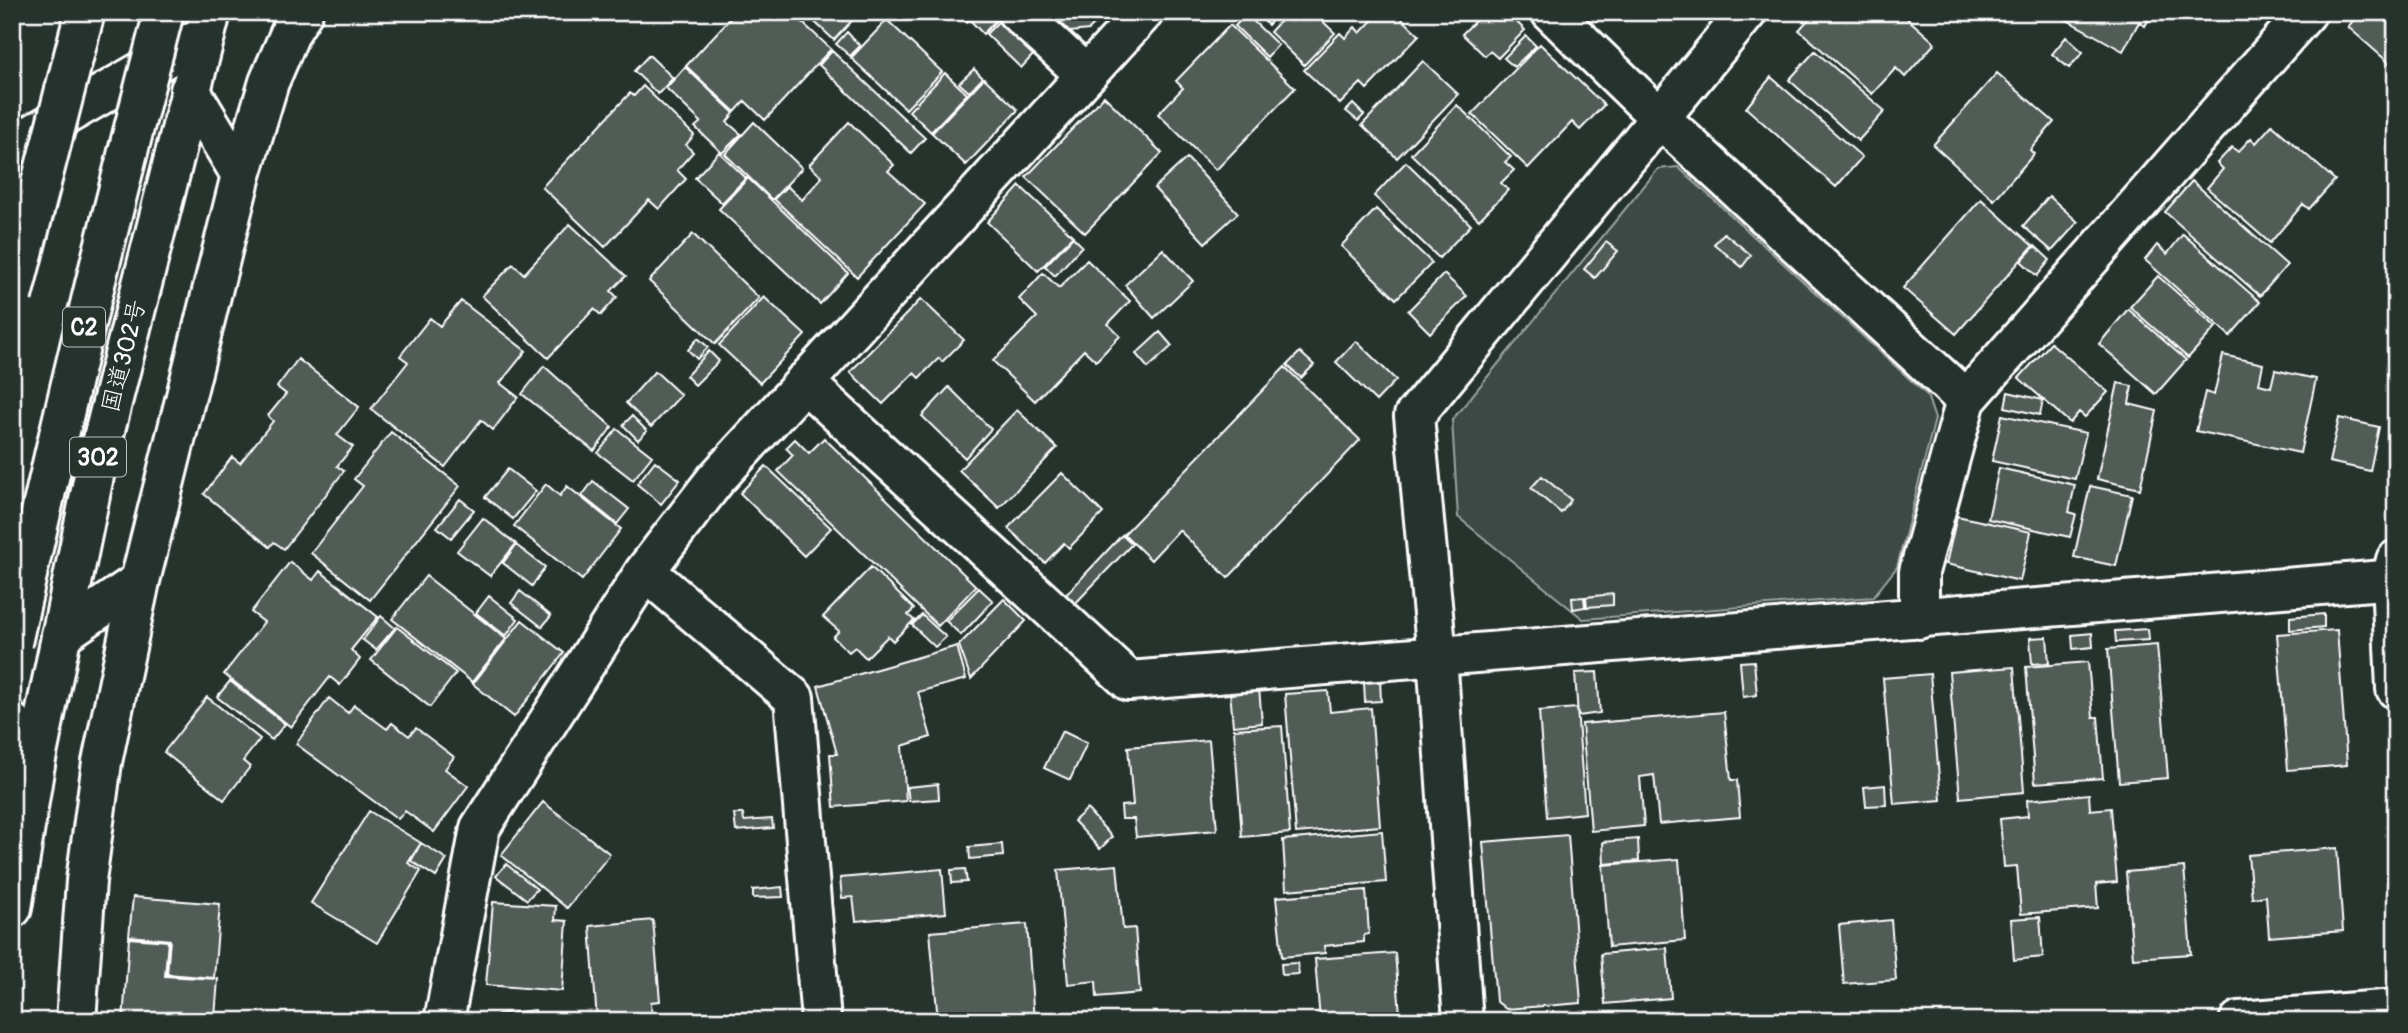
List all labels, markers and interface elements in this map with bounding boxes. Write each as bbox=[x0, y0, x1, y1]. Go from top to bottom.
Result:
street label: 国道302号 bbox=[96, 297, 152, 415]
road number: C2 bbox=[63, 308, 105, 346]
road number: 302 bbox=[70, 438, 126, 477]

